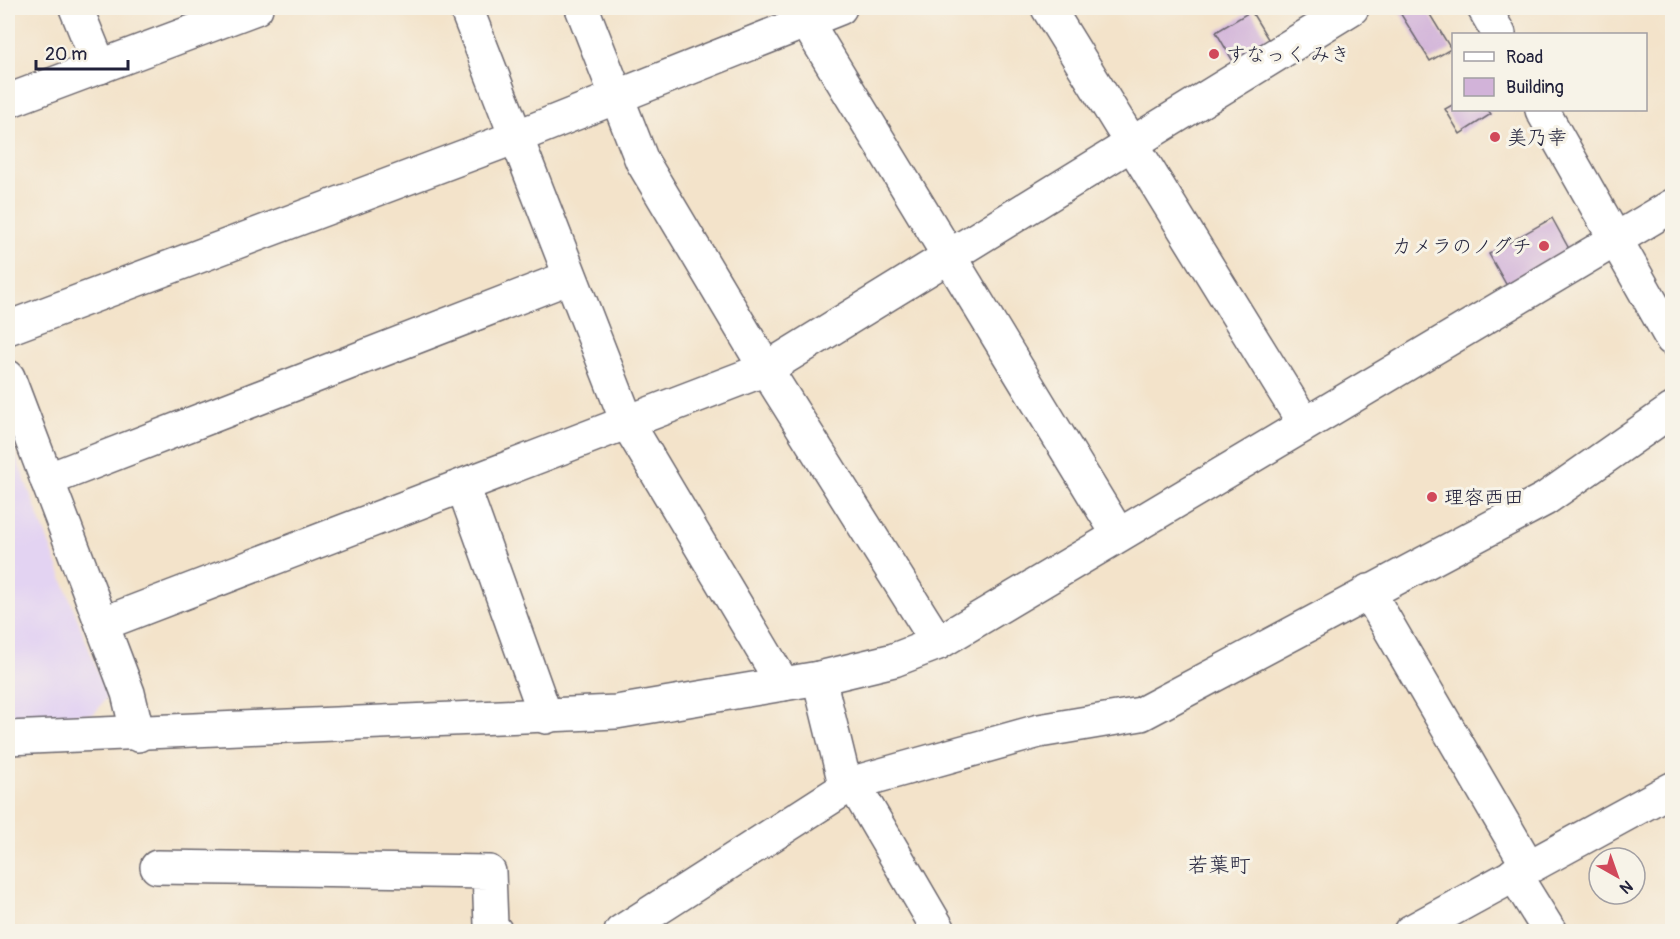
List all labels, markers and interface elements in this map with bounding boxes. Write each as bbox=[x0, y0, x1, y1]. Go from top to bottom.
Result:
scale bar bbox=[36, 33, 128, 71]
legend bbox=[1452, 33, 1647, 111]
place label: すなっく みき bbox=[1226, 42, 1350, 67]
text: 20 m bbox=[45, 43, 87, 66]
text: Road bbox=[1506, 46, 1543, 69]
marker: すなっく みき bbox=[1207, 47, 1221, 61]
text: Building bbox=[1506, 76, 1564, 99]
place label: 美乃幸 bbox=[1507, 125, 1567, 150]
marker: 美乃幸 bbox=[1488, 130, 1502, 144]
place label: カメラのノグチ bbox=[1392, 234, 1532, 259]
marker: カメラのノグチ bbox=[1537, 239, 1551, 253]
place label: 理容西田 bbox=[1444, 485, 1524, 510]
marker: 理容西田 bbox=[1425, 490, 1439, 504]
north arrow bbox=[1587, 846, 1647, 906]
district label: 若葉町 bbox=[1188, 852, 1251, 879]
text: N bbox=[1615, 876, 1637, 898]

